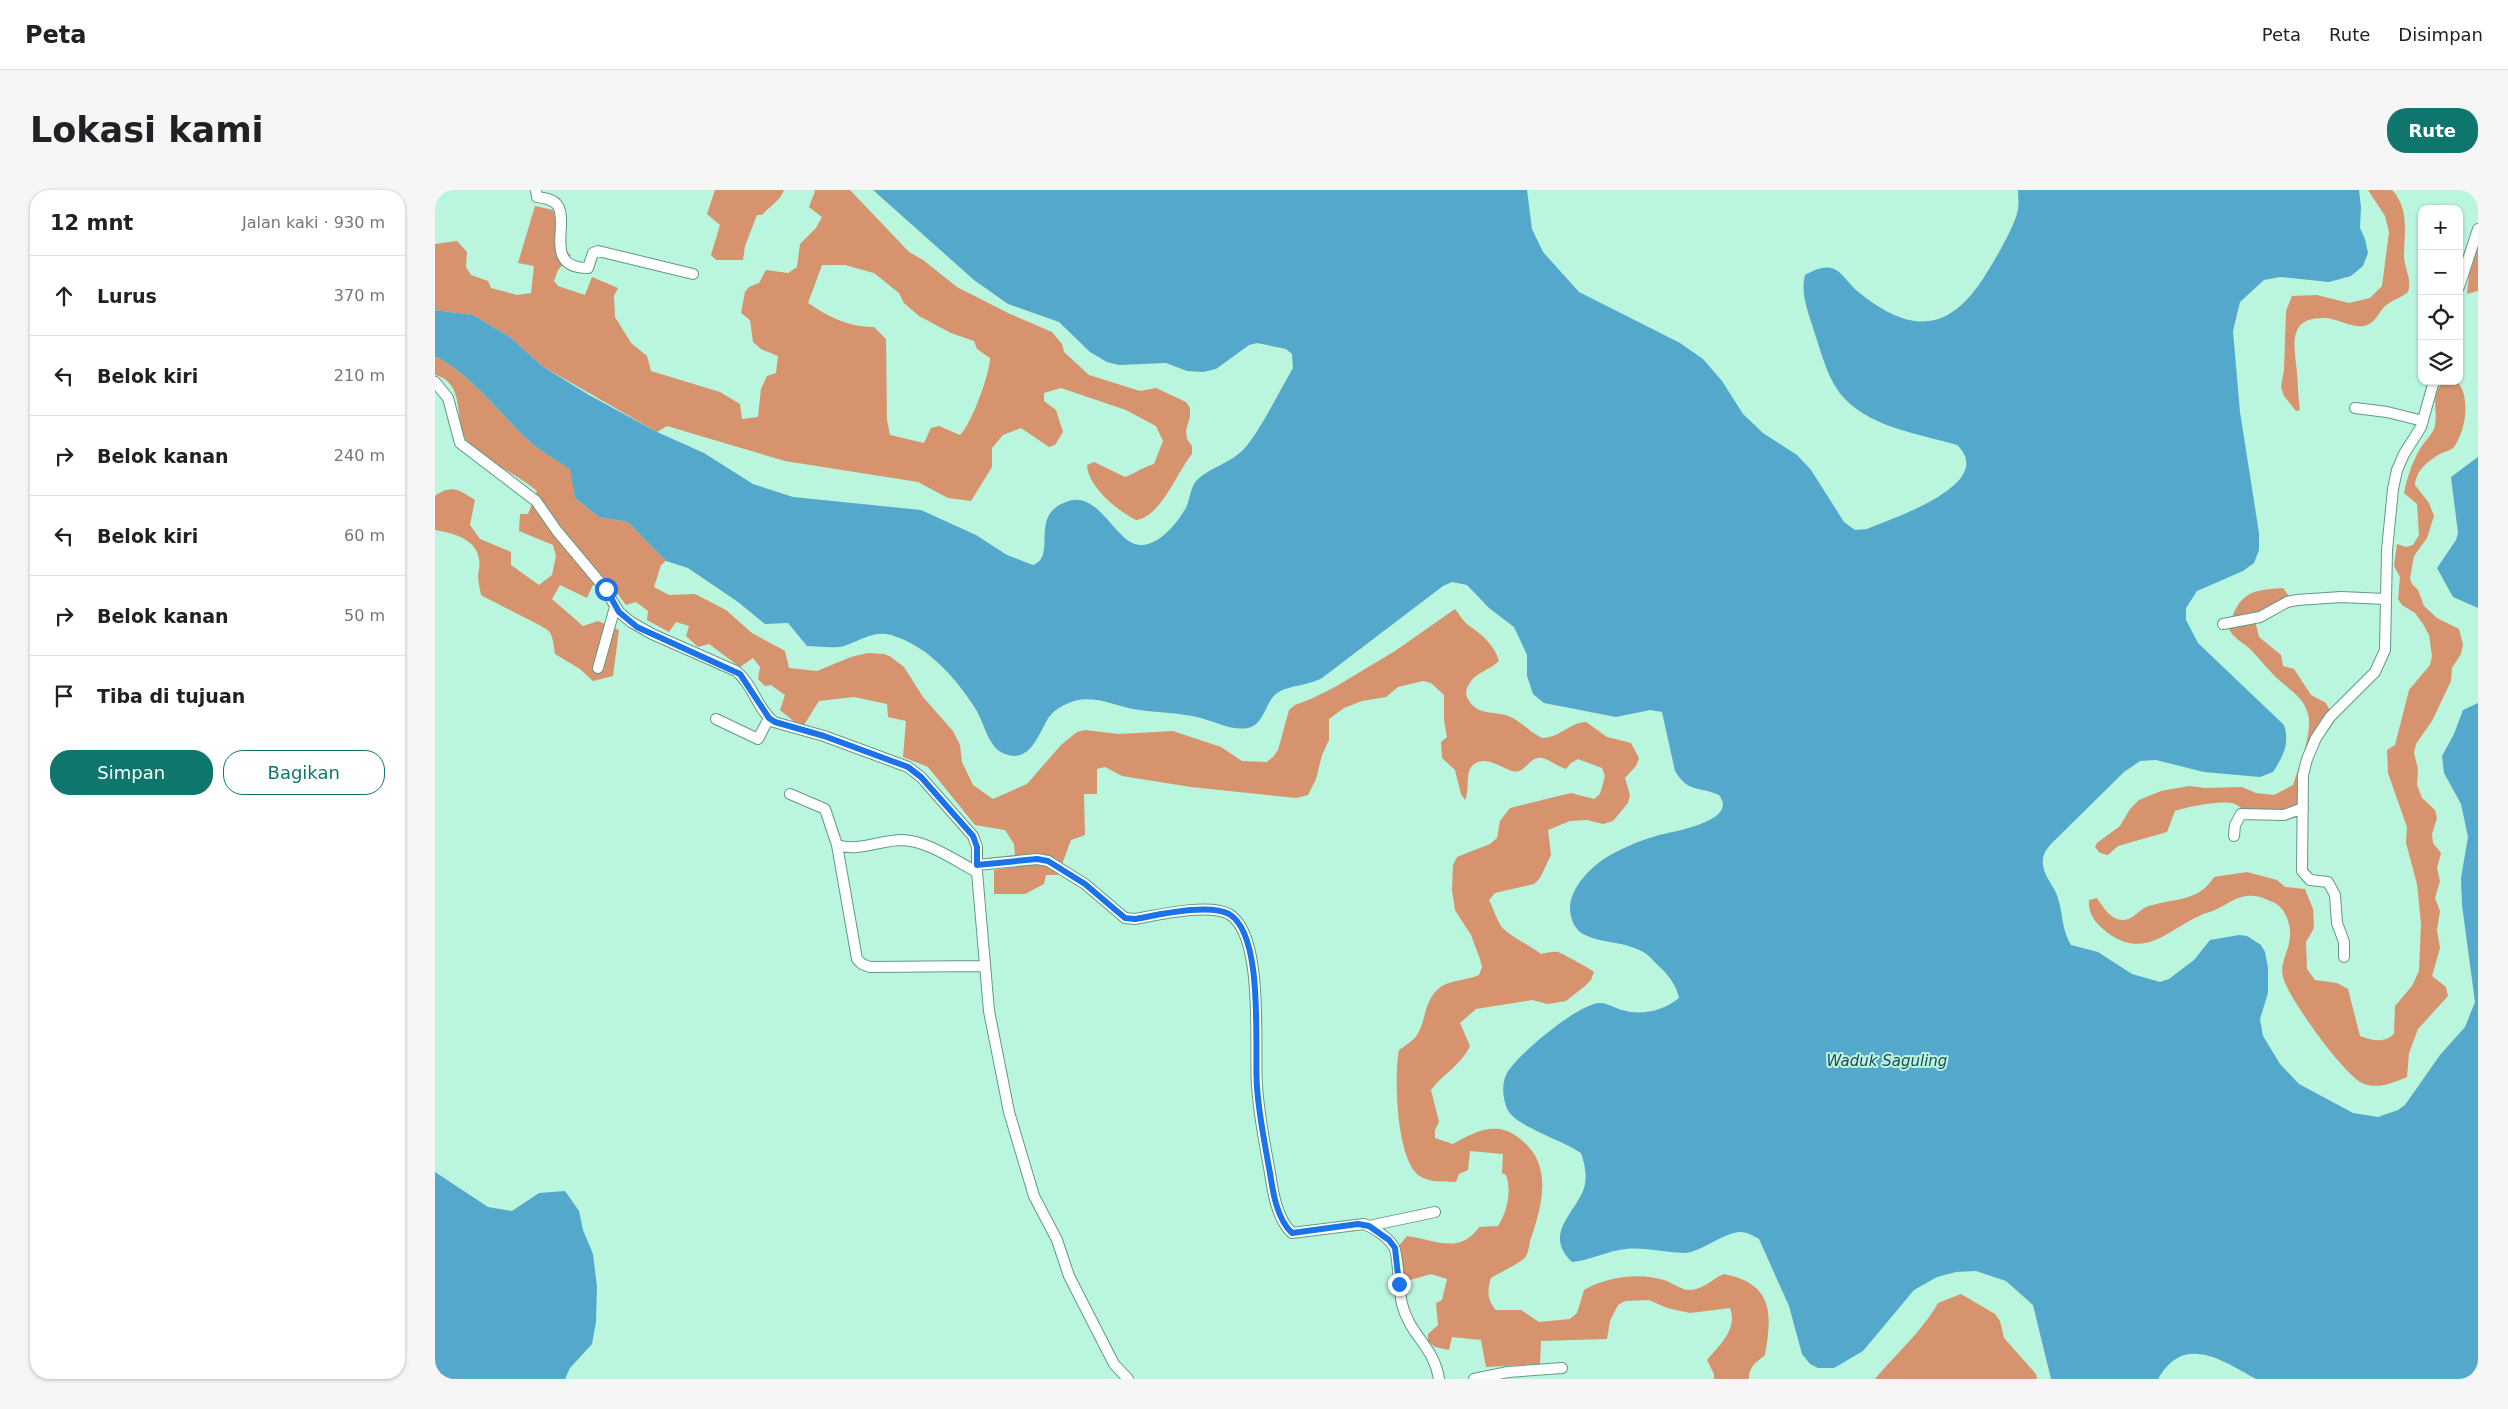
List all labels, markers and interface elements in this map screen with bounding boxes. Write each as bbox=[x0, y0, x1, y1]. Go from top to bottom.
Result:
text: Peta bbox=[25, 21, 87, 49]
text: Peta bbox=[2262, 24, 2301, 45]
text: Rute bbox=[2329, 24, 2370, 45]
text: Disimpan bbox=[2398, 24, 2483, 45]
button: Rute bbox=[2387, 108, 2478, 153]
text: Lokasi kami bbox=[30, 110, 264, 150]
map controls bbox=[2418, 205, 2463, 385]
button: + bbox=[2418, 205, 2463, 250]
text: 12 mnt bbox=[50, 211, 133, 235]
text: Jalan kaki · 930 m bbox=[242, 213, 385, 232]
button: − bbox=[2418, 250, 2463, 295]
icon: ahead bbox=[50, 282, 78, 310]
text: Lurus bbox=[97, 285, 157, 307]
text: 370 m bbox=[334, 286, 385, 305]
button: locate bbox=[2418, 295, 2463, 340]
button: layers bbox=[2418, 340, 2463, 385]
icon: left bbox=[50, 362, 78, 390]
text: Belok kiri bbox=[97, 365, 198, 387]
text: 210 m bbox=[334, 366, 385, 385]
icon: right bbox=[50, 442, 78, 470]
text: Belok kanan bbox=[97, 445, 229, 467]
text: 240 m bbox=[334, 446, 385, 465]
icon: left bbox=[50, 522, 78, 550]
text: Belok kiri bbox=[97, 525, 198, 547]
text: 60 m bbox=[344, 526, 385, 545]
route start bbox=[595, 578, 618, 601]
icon: right bbox=[50, 602, 78, 630]
text: Belok kanan bbox=[97, 605, 229, 627]
text: 50 m bbox=[344, 606, 385, 625]
icon: arrive bbox=[50, 682, 78, 710]
text: Tiba di tujuan bbox=[97, 685, 245, 707]
button: Simpan bbox=[50, 750, 213, 795]
button: Bagikan bbox=[223, 750, 385, 795]
water label: Waduk Saguling bbox=[1827, 1052, 1947, 1070]
route end bbox=[1388, 1273, 1411, 1296]

